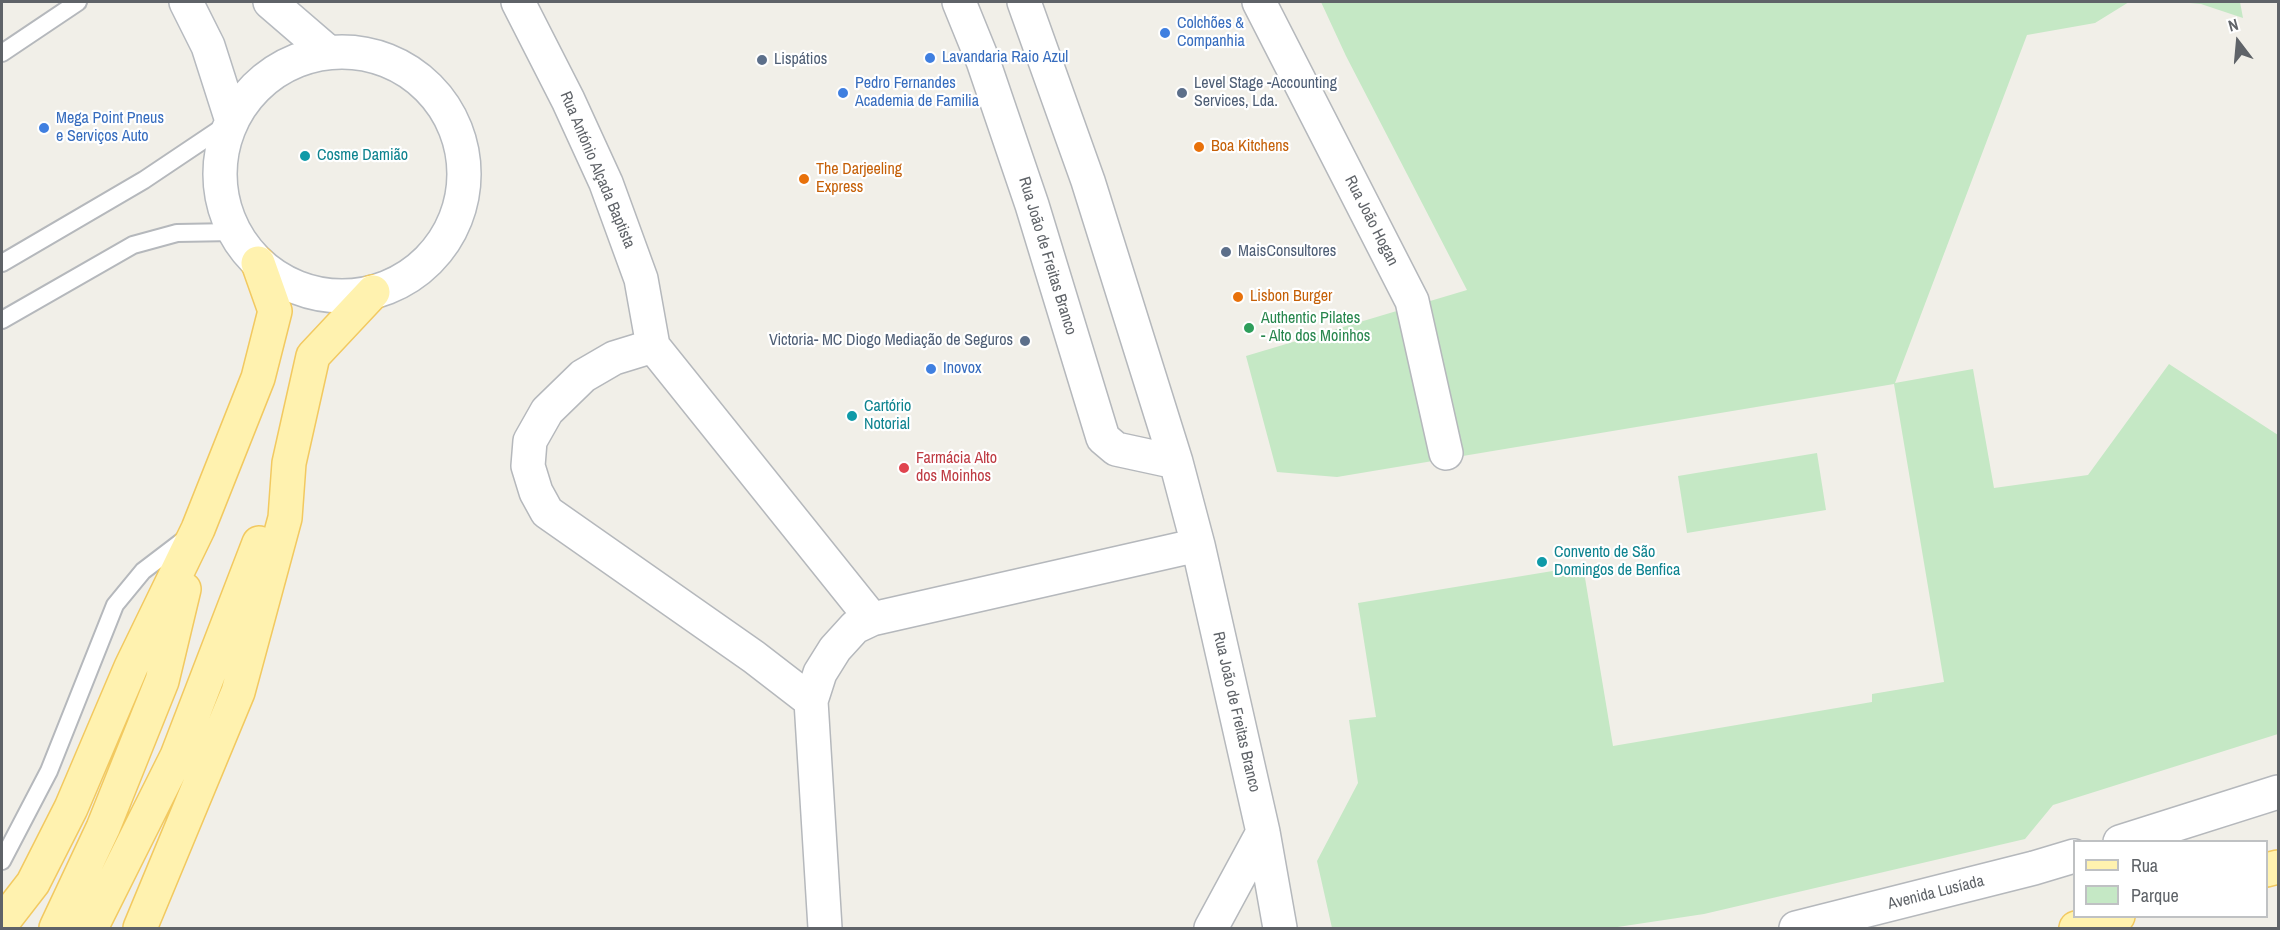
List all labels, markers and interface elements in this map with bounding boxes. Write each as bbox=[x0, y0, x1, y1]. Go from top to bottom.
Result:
north arrow bbox=[2208, 12, 2268, 72]
text: N bbox=[2225, 13, 2241, 37]
place label: Colchões & Companhia bbox=[1177, 14, 1245, 52]
marker: Colchões & Companhia bbox=[1158, 26, 1172, 40]
place label: Lavandaria Raio Azul bbox=[942, 48, 1068, 68]
place label: Lispátios bbox=[774, 50, 827, 70]
marker: Lavandaria Raio Azul bbox=[923, 51, 937, 65]
marker: Lispátios bbox=[755, 53, 769, 67]
place label: Pedro Fernandes Academia de Familia bbox=[855, 74, 979, 112]
place label: Level Stage -Accounting Services, Lda. bbox=[1194, 74, 1337, 112]
marker: Pedro Fernandes Academia de Familia bbox=[836, 86, 850, 100]
marker: Level Stage -Accounting Services, Lda. bbox=[1175, 86, 1189, 100]
street label: Rua António Alçada Baptista bbox=[555, 89, 639, 251]
place label: Mega Point Pneus e Serviços Auto bbox=[56, 109, 164, 147]
marker: Mega Point Pneus e Serviços Auto bbox=[37, 121, 51, 135]
place label: Boa Kitchens bbox=[1211, 137, 1289, 157]
marker: Boa Kitchens bbox=[1192, 140, 1206, 154]
place label: Cosme Damião bbox=[317, 146, 408, 166]
marker: Cosme Damião bbox=[298, 149, 312, 163]
place label: The Darjeeling Express bbox=[816, 160, 902, 198]
marker: The Darjeeling Express bbox=[797, 172, 811, 186]
street label: Rua João Hogan bbox=[1340, 173, 1402, 269]
street label: Rua João de Freitas Branco bbox=[1014, 175, 1080, 337]
place label: MaisConsultores bbox=[1238, 242, 1336, 262]
marker: MaisConsultores bbox=[1219, 245, 1233, 259]
place label: Lisbon Burger bbox=[1250, 287, 1332, 307]
marker: Lisbon Burger bbox=[1231, 290, 1245, 304]
place label: Authentic Pilates - Alto dos Moinhos bbox=[1261, 309, 1370, 347]
marker: Authentic Pilates - Alto dos Moinhos bbox=[1242, 321, 1256, 335]
place label: Victoria- MC Diogo Mediação de Seguros bbox=[769, 331, 1013, 351]
marker: Victoria- MC Diogo Mediação de Seguros bbox=[1018, 334, 1032, 348]
place label: Inovox bbox=[943, 359, 982, 379]
marker: Inovox bbox=[924, 362, 938, 376]
place label: Cartório Notorial bbox=[864, 397, 911, 435]
marker: Cartório Notorial bbox=[845, 409, 859, 423]
place label: Farmácia Alto dos Moinhos bbox=[916, 449, 997, 487]
marker: Farmácia Alto dos Moinhos bbox=[897, 461, 911, 475]
place label: Convento de São Domingos de Benfica bbox=[1554, 543, 1680, 581]
marker: Convento de São Domingos de Benfica bbox=[1535, 555, 1549, 569]
street label: Rua João de Freitas Branco bbox=[1208, 630, 1264, 794]
legend bbox=[2073, 840, 2268, 918]
text: Rua bbox=[2131, 853, 2158, 878]
street label: Avenida Lusíada bbox=[1886, 872, 1986, 914]
text: Parque bbox=[2131, 883, 2179, 908]

